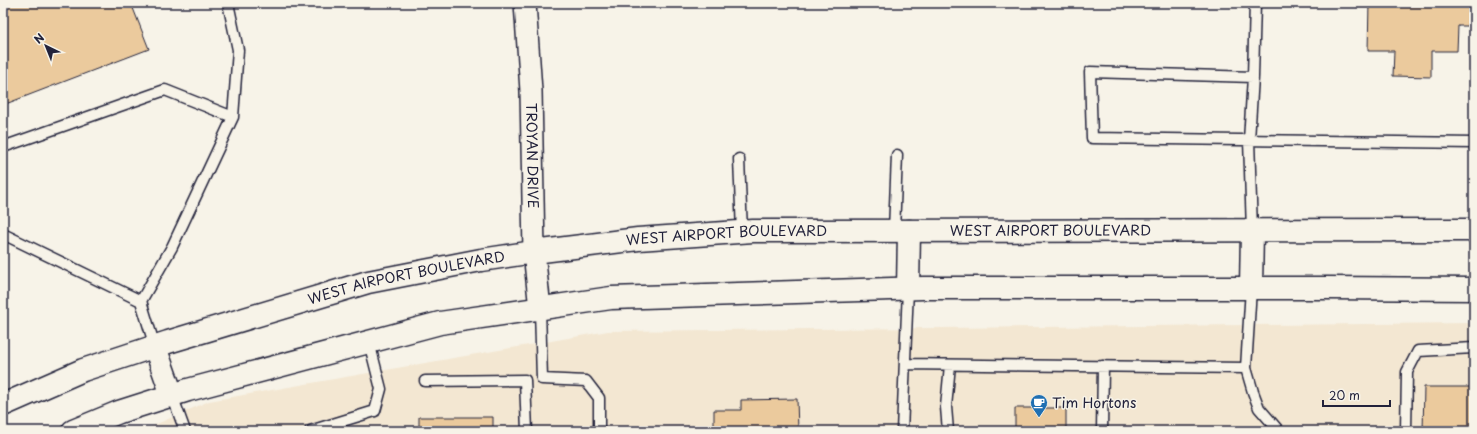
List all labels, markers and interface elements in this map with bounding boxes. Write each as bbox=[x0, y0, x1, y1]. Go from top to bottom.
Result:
north arrow bbox=[26, 26, 66, 66]
text: N bbox=[30, 29, 48, 48]
street label: TROYAN DRIVE bbox=[521, 103, 544, 209]
street label: WEST AIRPORT BOULEVARD bbox=[950, 219, 1151, 241]
street label: WEST AIRPORT BOULEVARD bbox=[625, 220, 827, 250]
street label: WEST AIRPORT BOULEVARD bbox=[305, 246, 506, 309]
scale bar bbox=[1323, 382, 1390, 408]
text: 20 m bbox=[1329, 386, 1360, 404]
place label: Tim Hortons bbox=[1052, 392, 1136, 413]
cafe icon: Tim Hortons bbox=[1029, 393, 1049, 418]

